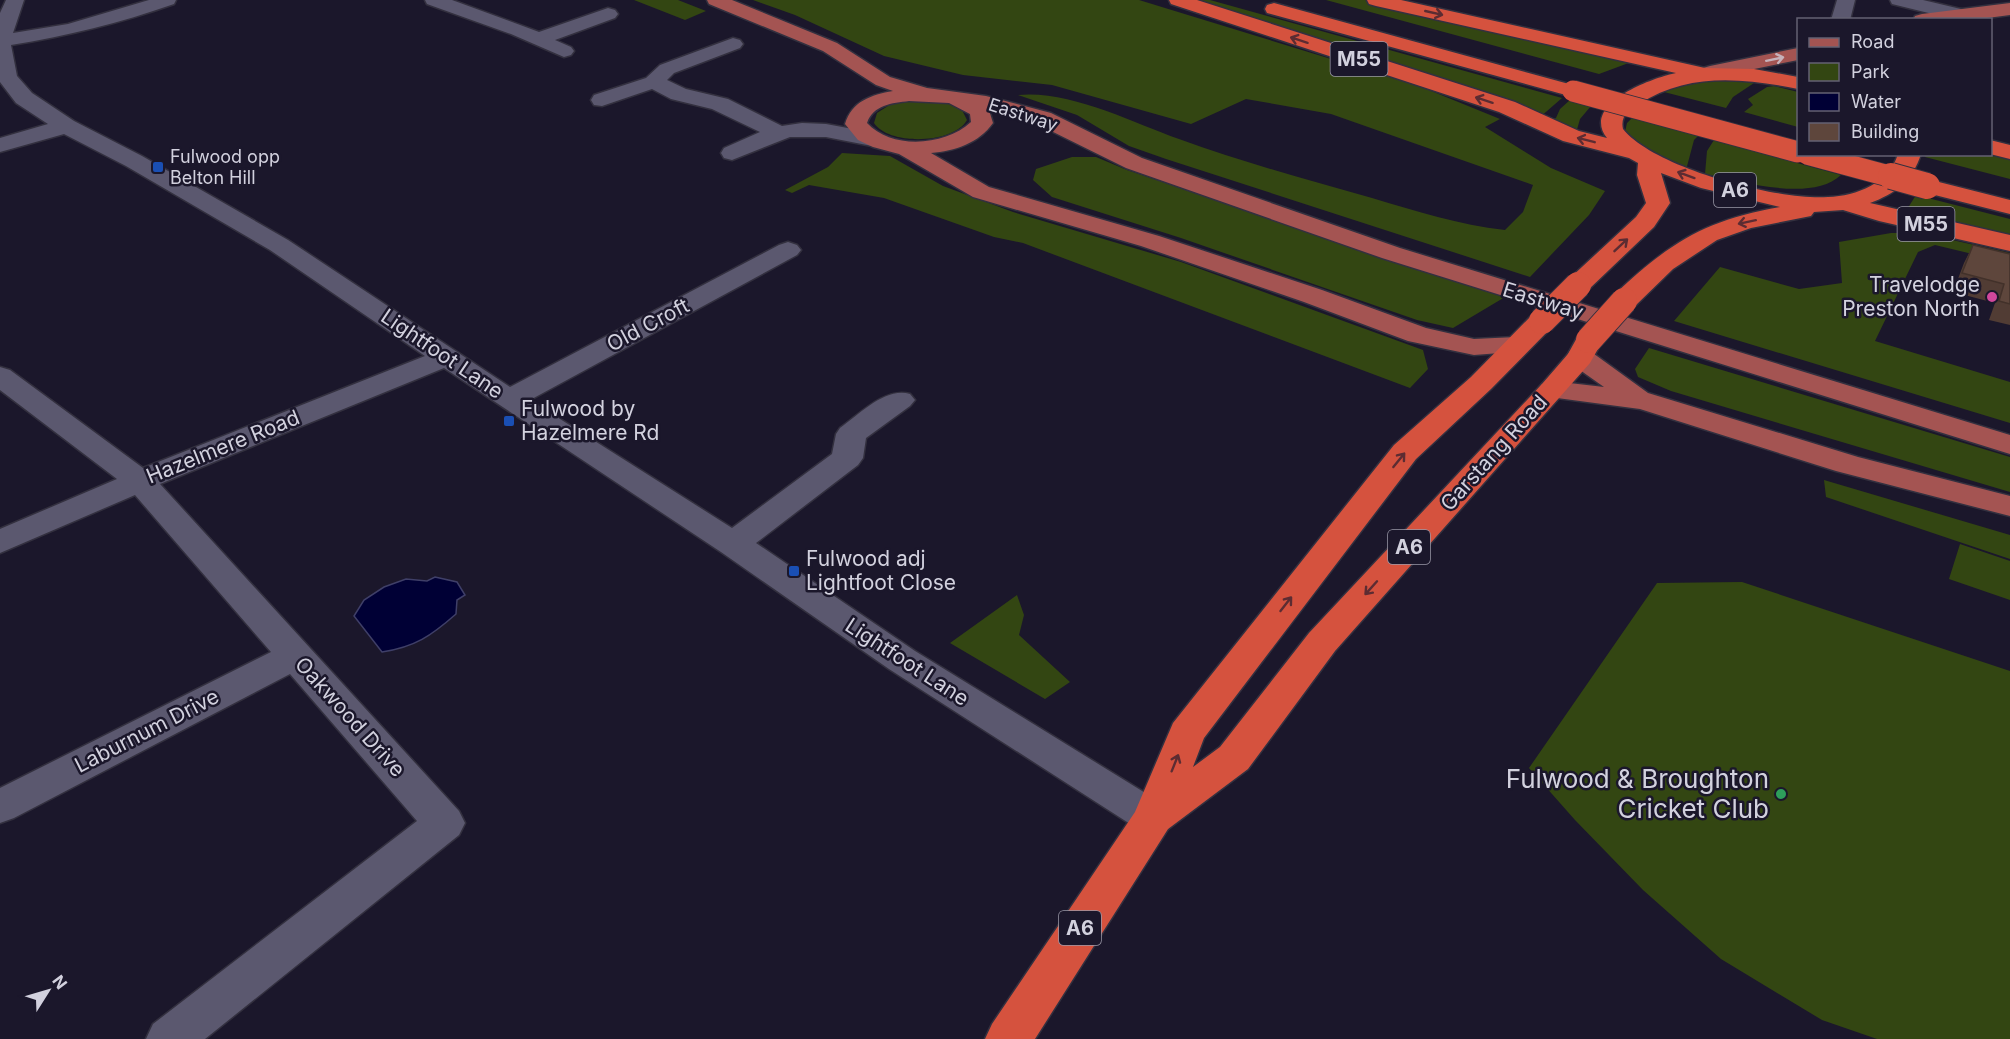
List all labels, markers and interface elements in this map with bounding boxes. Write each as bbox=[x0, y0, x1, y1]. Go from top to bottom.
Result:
one-way arrow bbox=[1423, 8, 1443, 19]
legend bbox=[1797, 18, 1992, 156]
text: Road bbox=[1851, 31, 1894, 52]
one-way arrow bbox=[1290, 33, 1309, 44]
road number: M55 bbox=[1330, 42, 1388, 76]
one-way arrow bbox=[1765, 53, 1784, 64]
text: Park bbox=[1851, 61, 1890, 82]
text: Water bbox=[1851, 91, 1901, 112]
street label: Eastway bbox=[986, 94, 1060, 136]
one-way arrow bbox=[1475, 94, 1494, 105]
text: Building bbox=[1851, 121, 1919, 142]
one-way arrow bbox=[1577, 133, 1596, 145]
place label: Fulwood opp Belton Hill bbox=[170, 146, 280, 188]
marker: Fulwood opp Belton Hill bbox=[151, 160, 165, 174]
one-way arrow bbox=[1677, 169, 1696, 180]
road number: A6 bbox=[1714, 173, 1756, 207]
road number: M55 bbox=[1898, 207, 1954, 241]
one-way arrow bbox=[1738, 216, 1757, 228]
one-way arrow bbox=[1613, 238, 1628, 252]
place label: Travelodge Preston North bbox=[1842, 272, 1980, 321]
street label: Eastway bbox=[1500, 276, 1587, 325]
marker: Travelodge Preston North bbox=[1985, 290, 1999, 304]
street label: Old Croft bbox=[602, 292, 693, 357]
street label: Lightfoot Lane bbox=[376, 304, 508, 404]
street label: Garstang Road bbox=[1435, 390, 1552, 516]
place label: Fulwood by Hazelmere Rd bbox=[521, 396, 659, 445]
street label: Hazelmere Road bbox=[143, 404, 303, 489]
marker: Fulwood by Hazelmere Rd bbox=[502, 414, 516, 428]
one-way arrow bbox=[1392, 453, 1406, 468]
road number: A6 bbox=[1388, 530, 1430, 564]
place label: Fulwood adj Lightfoot Close bbox=[806, 546, 956, 595]
marker: Fulwood adj Lightfoot Close bbox=[787, 564, 801, 578]
one-way arrow bbox=[1364, 580, 1378, 595]
one-way arrow bbox=[1279, 597, 1292, 613]
street label: Lightfoot Lane bbox=[841, 612, 974, 711]
street label: Oakwood Drive bbox=[290, 652, 411, 782]
street label: Laburnum Drive bbox=[71, 683, 223, 778]
one-way arrow bbox=[1170, 755, 1181, 773]
place label: Fulwood & Broughton Cricket Club bbox=[1506, 763, 1769, 824]
marker: Fulwood & Broughton Cricket Club bbox=[1774, 787, 1788, 801]
road number: A6 bbox=[1059, 911, 1101, 945]
north arrow bbox=[18, 961, 78, 1021]
text: N bbox=[48, 971, 72, 993]

